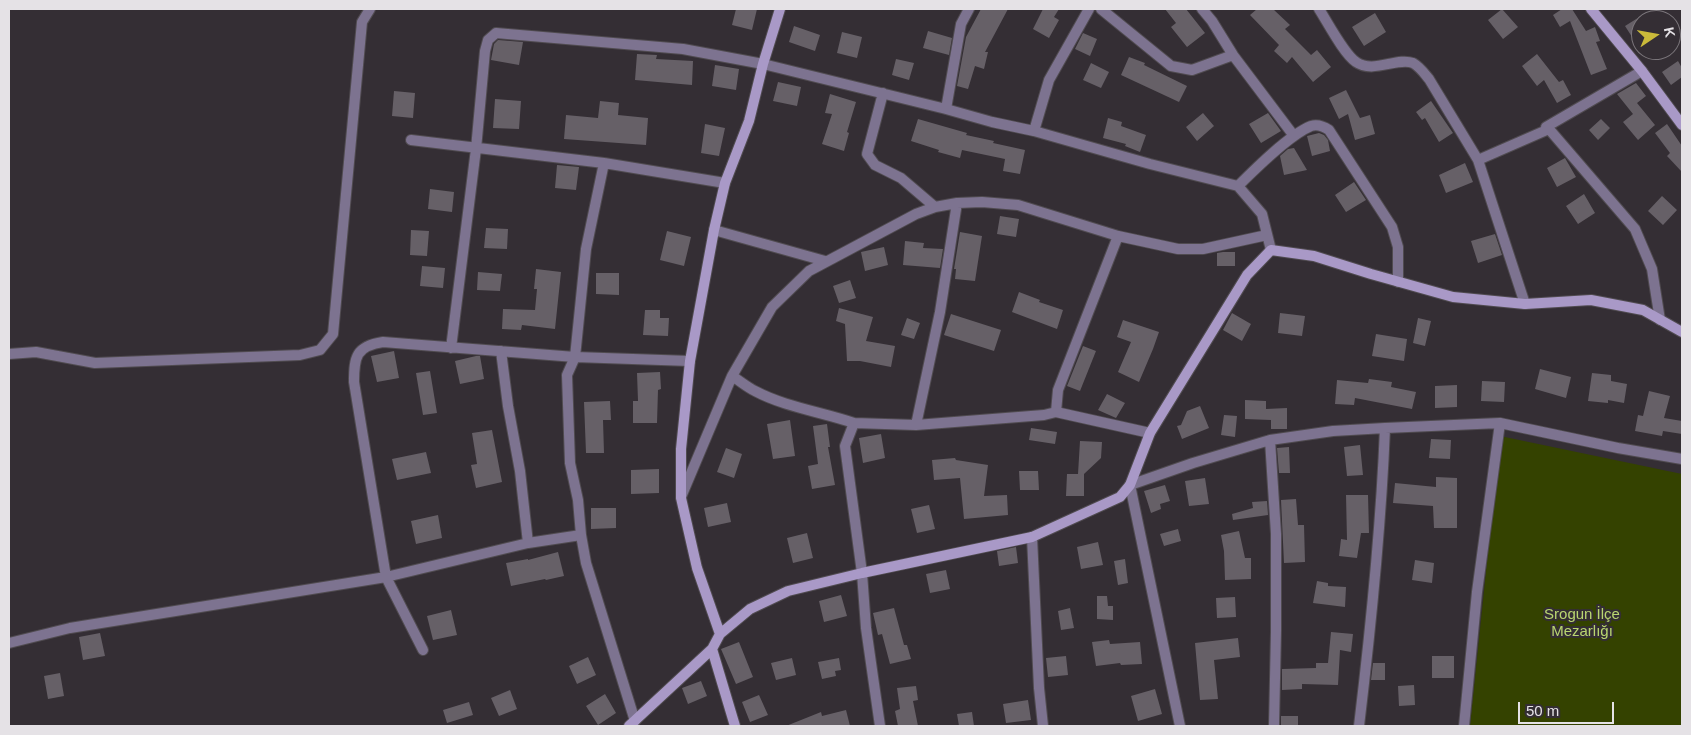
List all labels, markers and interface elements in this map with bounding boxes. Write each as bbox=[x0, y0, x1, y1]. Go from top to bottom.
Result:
north arrow bbox=[1631, 10, 1681, 60]
text: K bbox=[1661, 25, 1679, 39]
park label: Srogun İlçe Mezarlığı bbox=[1544, 606, 1620, 641]
scale bar bbox=[1521, 692, 1617, 724]
text: 50 m bbox=[1526, 702, 1559, 719]

